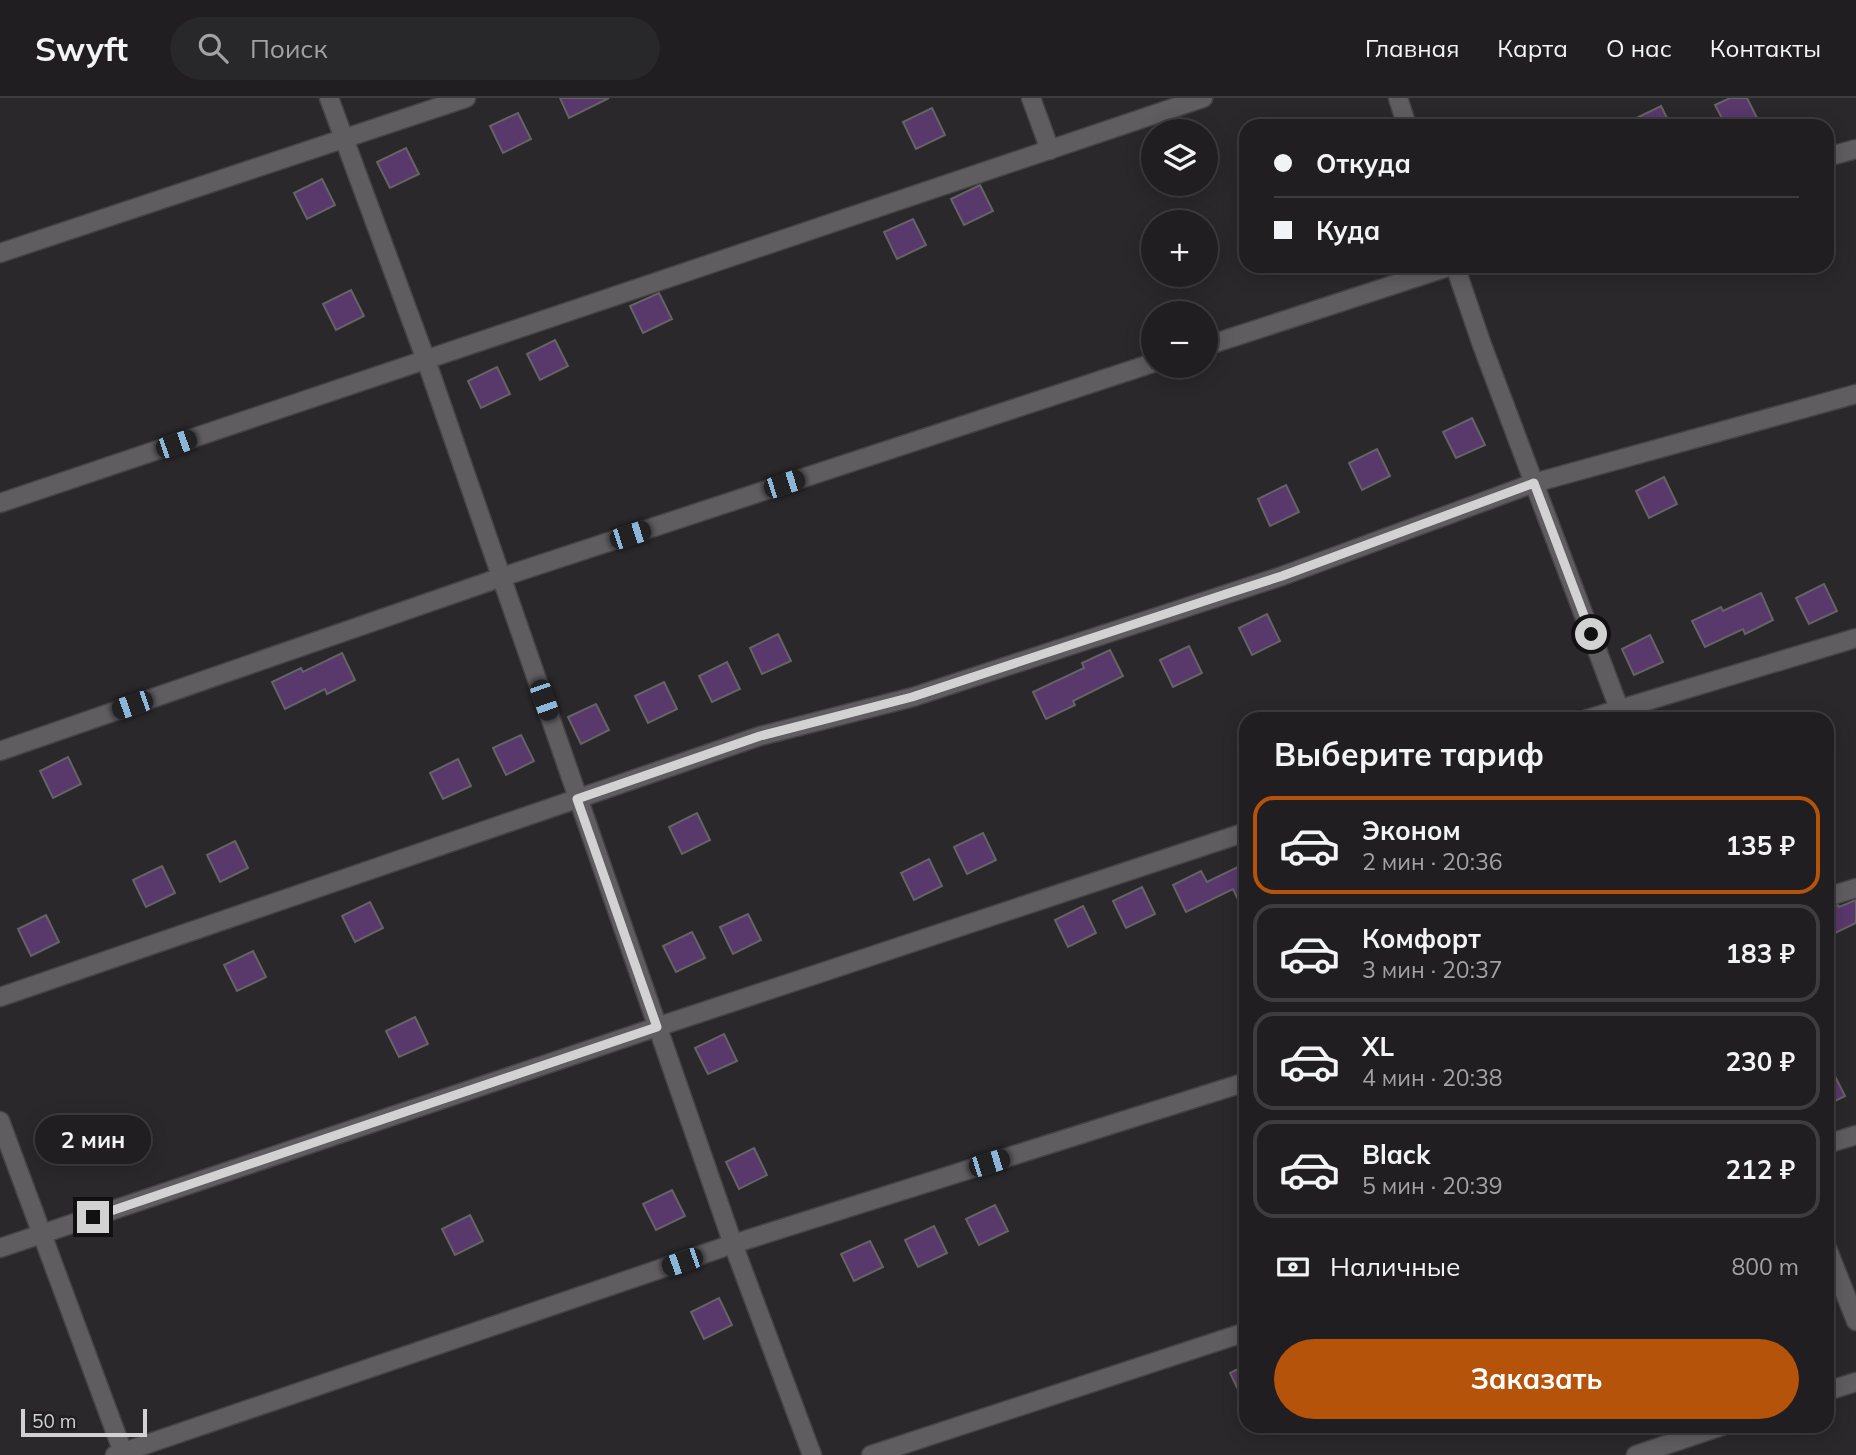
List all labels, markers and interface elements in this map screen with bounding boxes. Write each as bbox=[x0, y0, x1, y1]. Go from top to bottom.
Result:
search box bbox=[170, 17, 660, 80]
text: Swyft bbox=[35, 28, 128, 69]
icon: search bbox=[194, 29, 232, 67]
text: Поиск bbox=[250, 32, 328, 65]
text: Главная bbox=[1365, 33, 1459, 63]
text: Карта bbox=[1497, 33, 1568, 63]
text: О нас bbox=[1606, 33, 1672, 63]
text: Контакты bbox=[1710, 33, 1821, 63]
map controls bbox=[1141, 119, 1218, 378]
button: layers bbox=[1141, 119, 1218, 196]
text: Откуда bbox=[1316, 147, 1411, 180]
button: + bbox=[1141, 210, 1218, 287]
text: Куда bbox=[1316, 214, 1380, 247]
button: − bbox=[1141, 301, 1218, 378]
car bbox=[153, 427, 200, 461]
car bbox=[761, 468, 808, 500]
car bbox=[607, 519, 654, 551]
route start bbox=[1575, 618, 1607, 650]
car bbox=[528, 677, 561, 723]
car bbox=[109, 688, 156, 722]
text: Выберите тариф bbox=[1274, 734, 1544, 774]
icon: car bbox=[1278, 814, 1341, 877]
text: Эконом bbox=[1362, 814, 1461, 847]
text: 135 ₽ bbox=[1725, 829, 1795, 862]
text: 2 мин · 20:36 bbox=[1362, 847, 1502, 876]
icon: car bbox=[1278, 922, 1341, 985]
text: Комфорт bbox=[1362, 922, 1481, 955]
text: 183 ₽ bbox=[1725, 937, 1795, 970]
text: 3 мин · 20:37 bbox=[1362, 955, 1502, 984]
icon: car bbox=[1278, 1030, 1341, 1093]
text: XL bbox=[1362, 1030, 1394, 1063]
text: 230 ₽ bbox=[1725, 1045, 1795, 1078]
text: 4 мин · 20:38 bbox=[1362, 1063, 1502, 1092]
callout: 2 мин bbox=[35, 1116, 151, 1164]
text: 2 мин bbox=[61, 1125, 125, 1154]
icon: car bbox=[1278, 1138, 1341, 1201]
text: Black bbox=[1362, 1138, 1430, 1171]
car bbox=[966, 1147, 1013, 1179]
text: 212 ₽ bbox=[1725, 1153, 1795, 1186]
text: 5 мин · 20:39 bbox=[1362, 1171, 1502, 1200]
route end bbox=[77, 1201, 109, 1233]
car bbox=[659, 1245, 706, 1279]
icon: cash bbox=[1274, 1248, 1312, 1286]
text: Наличные bbox=[1330, 1250, 1460, 1283]
text: 800 m bbox=[1731, 1252, 1799, 1281]
button: Заказать bbox=[1274, 1339, 1799, 1419]
scale bar bbox=[21, 1406, 147, 1438]
text: 50 m bbox=[32, 1409, 76, 1433]

